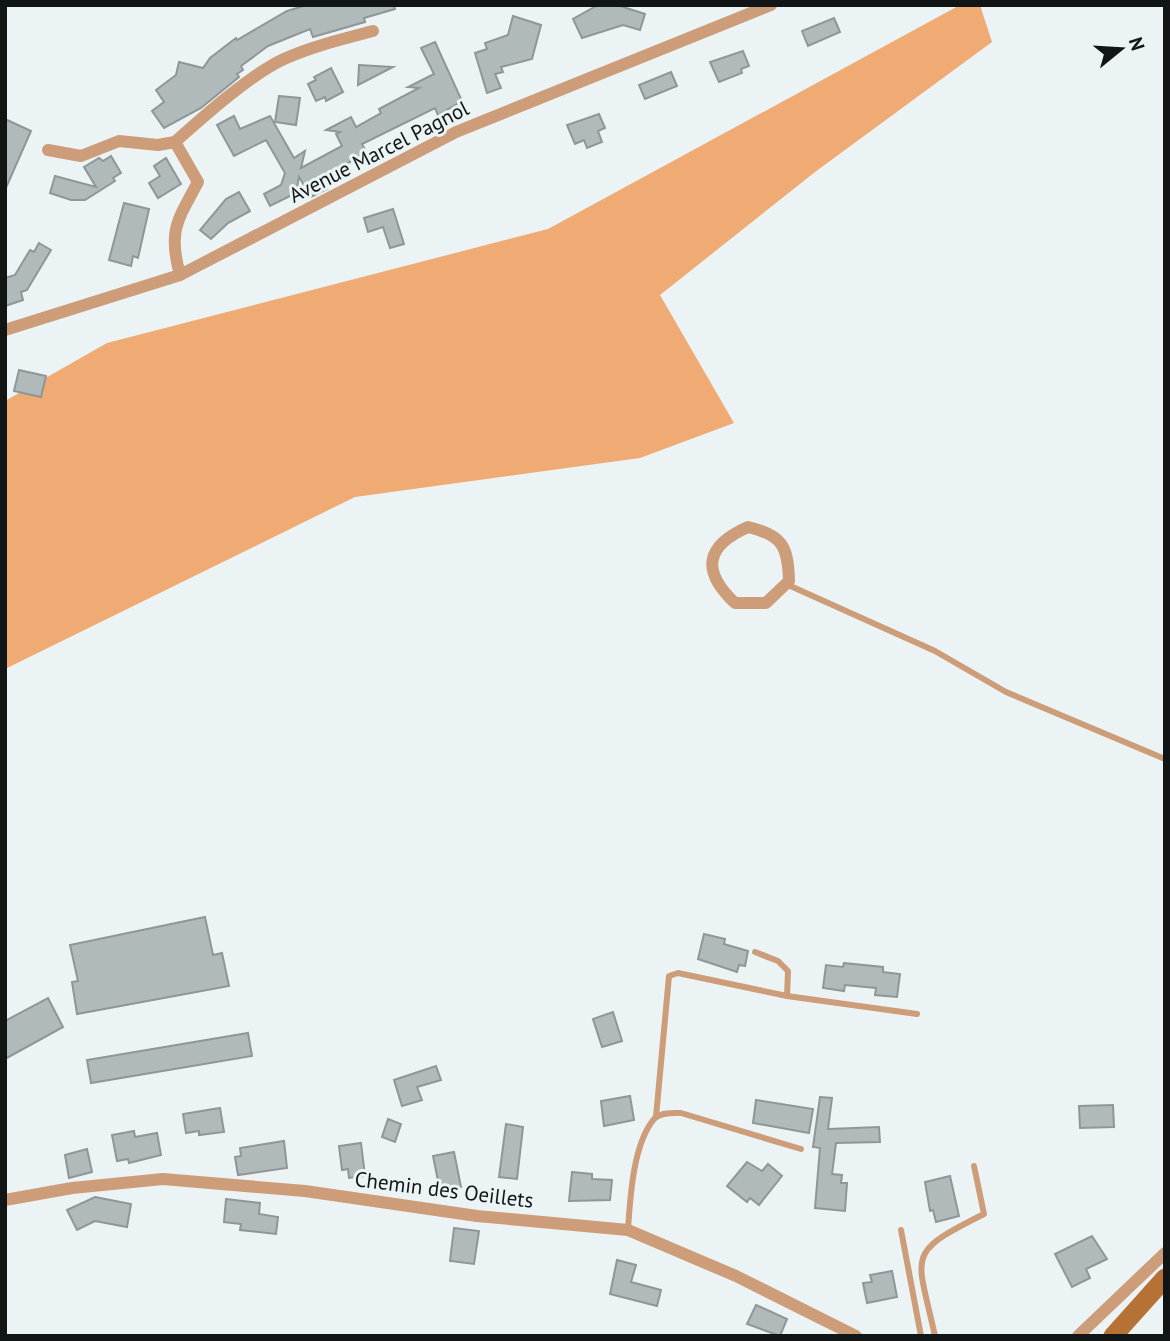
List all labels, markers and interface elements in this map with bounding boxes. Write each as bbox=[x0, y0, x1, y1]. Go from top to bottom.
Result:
north arrow bbox=[1086, 14, 1156, 84]
text: N bbox=[1124, 34, 1151, 53]
street label: Avenue Marcel Pagnol bbox=[284, 95, 473, 209]
street label: Chemin des Oeillets bbox=[353, 1165, 535, 1214]

